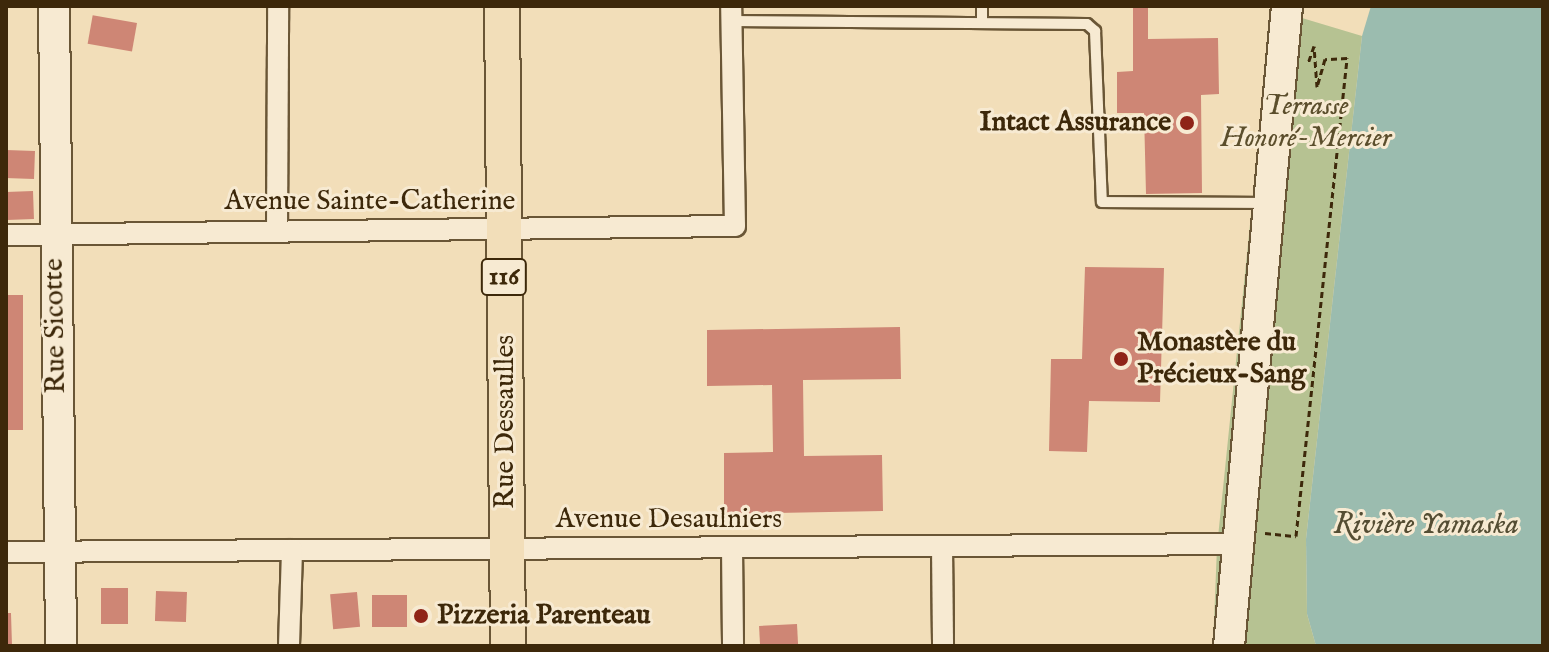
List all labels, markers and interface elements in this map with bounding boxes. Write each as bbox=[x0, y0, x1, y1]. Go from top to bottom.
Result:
park label: Terrasse Honoré-Mercier bbox=[1221, 90, 1391, 156]
place label: Intact Assurance bbox=[979, 106, 1171, 140]
marker: Intact Assurance bbox=[1178, 114, 1196, 132]
street label: Avenue Sainte-Catherine bbox=[225, 185, 515, 219]
road number: 116 bbox=[480, 255, 528, 299]
street label: Rue Sicotte bbox=[38, 258, 74, 394]
place label: Monastère du Précieux-Sang bbox=[1137, 326, 1306, 392]
street label: Rue Dessaulles bbox=[489, 335, 523, 509]
marker: Monastère du Précieux-Sang bbox=[1112, 350, 1130, 368]
street label: Avenue Desaulniers bbox=[556, 503, 782, 537]
water label: Rivière Yamaska bbox=[1333, 507, 1519, 543]
place label: Pizzeria Parenteau bbox=[437, 599, 651, 633]
marker: Pizzeria Parenteau bbox=[412, 607, 430, 625]

